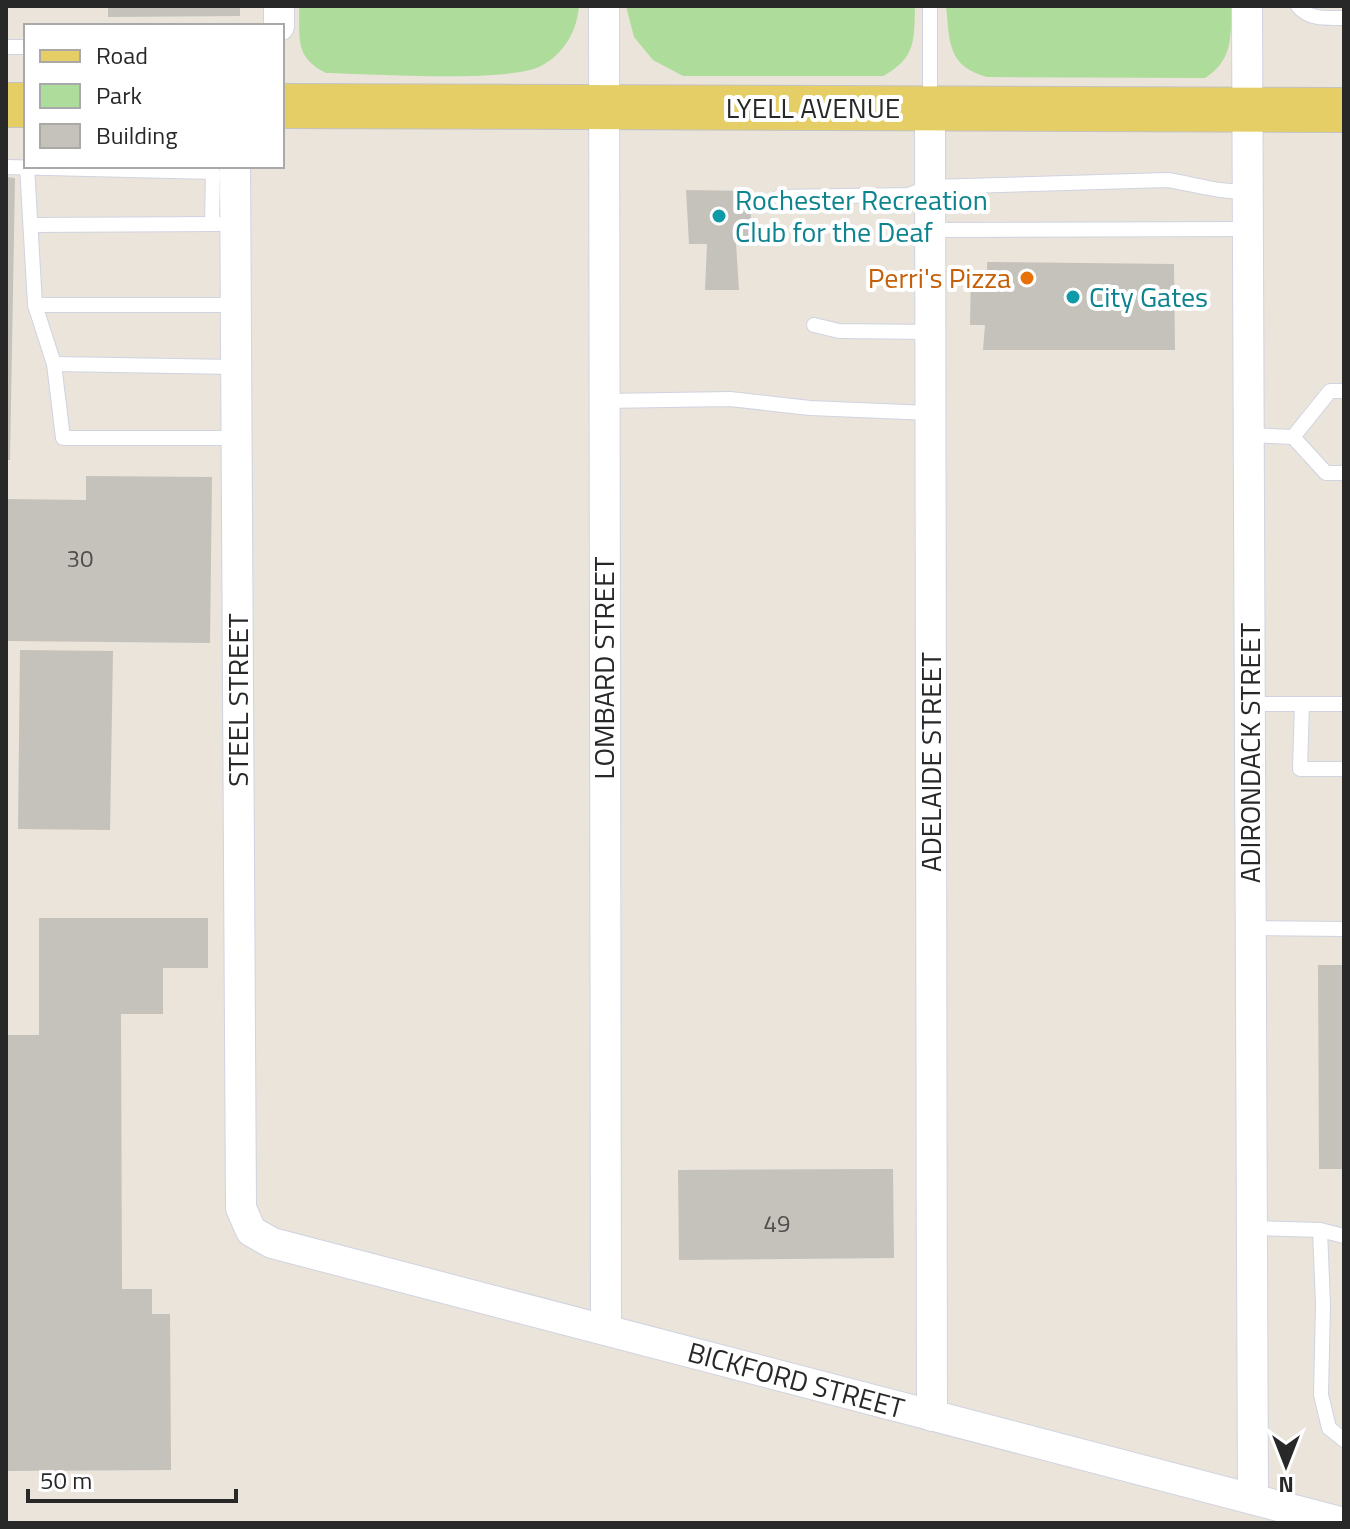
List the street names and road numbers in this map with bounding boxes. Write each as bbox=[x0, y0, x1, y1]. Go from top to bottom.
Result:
street label: LYELL AVENUE bbox=[726, 86, 900, 129]
street label: LOMBARD STREET bbox=[582, 556, 625, 779]
street label: STEEL STREET bbox=[216, 613, 259, 787]
street label: ADIRONDACK STREET bbox=[1228, 622, 1271, 883]
street label: ADELAIDE STREET bbox=[909, 652, 952, 872]
street label: BICKFORD STREET bbox=[683, 1330, 909, 1429]

